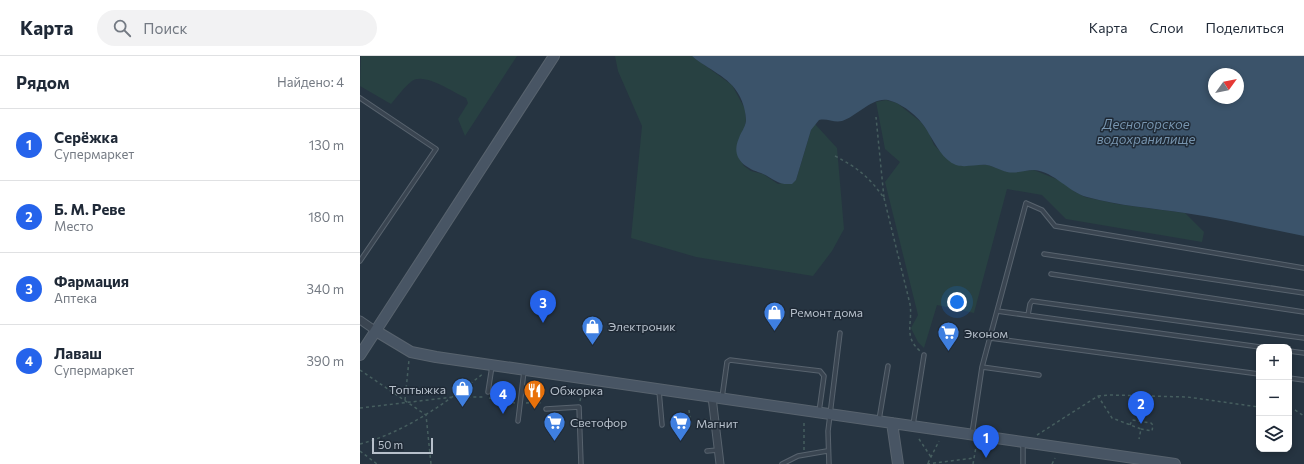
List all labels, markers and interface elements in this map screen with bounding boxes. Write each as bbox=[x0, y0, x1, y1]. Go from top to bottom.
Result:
search box bbox=[97, 10, 377, 46]
text: Карта bbox=[20, 16, 73, 39]
icon: search bbox=[111, 17, 133, 39]
text: Поиск bbox=[143, 19, 188, 37]
text: Карта bbox=[1089, 19, 1127, 36]
text: Слои bbox=[1149, 19, 1184, 36]
text: Поделиться bbox=[1206, 19, 1284, 36]
north arrow bbox=[1208, 68, 1244, 104]
text: Рядом bbox=[16, 72, 70, 93]
text: Найдено: 4 bbox=[277, 74, 344, 90]
water label: Десногорское водохранилище bbox=[1097, 116, 1195, 147]
text: Серёжка bbox=[54, 128, 118, 146]
text: 1 bbox=[26, 137, 32, 153]
text: 130 m bbox=[309, 137, 344, 153]
text: Супермаркет bbox=[54, 146, 134, 162]
text: Б. М. Реве bbox=[54, 200, 125, 218]
text: 2 bbox=[25, 209, 33, 225]
text: 180 m bbox=[308, 209, 344, 225]
text: Место bbox=[54, 218, 94, 234]
text: Фармация bbox=[54, 272, 129, 290]
text: 3 bbox=[25, 281, 33, 297]
text: 340 m bbox=[306, 281, 344, 297]
text: Аптека bbox=[54, 290, 97, 306]
pin: 3 bbox=[530, 290, 556, 323]
your location bbox=[947, 292, 967, 312]
shop icon: Ремонт дома bbox=[762, 299, 788, 332]
place label: Ремонт дома bbox=[790, 305, 863, 319]
shop icon: Электроник bbox=[579, 313, 605, 346]
place label: Электроник bbox=[608, 319, 676, 333]
supermarket icon: Эконом bbox=[935, 320, 961, 353]
place label: Эконом bbox=[964, 326, 1008, 340]
text: Лаваш bbox=[54, 344, 102, 362]
map controls bbox=[1256, 344, 1292, 452]
button: + bbox=[1256, 344, 1292, 380]
text: 4 bbox=[25, 353, 33, 369]
text: 390 m bbox=[306, 353, 344, 369]
text: Супермаркет bbox=[54, 362, 134, 378]
shop icon: Топтыжка bbox=[449, 376, 475, 409]
restaurant icon: Обжорка bbox=[522, 377, 548, 410]
button: − bbox=[1256, 380, 1292, 416]
pin: 4 bbox=[490, 381, 516, 414]
place label: Топтыжка bbox=[389, 382, 446, 396]
place label: Обжорка bbox=[550, 383, 603, 397]
pin: 2 bbox=[1128, 391, 1154, 424]
supermarket icon: Светофор bbox=[541, 409, 567, 442]
supermarket icon: Магнит bbox=[668, 410, 694, 443]
place label: Светофор bbox=[570, 415, 627, 429]
place label: Магнит bbox=[696, 416, 739, 430]
button: layers bbox=[1256, 416, 1292, 452]
pin: 1 bbox=[973, 425, 999, 458]
scale bar bbox=[372, 436, 433, 455]
text: 50 m bbox=[378, 438, 403, 451]

